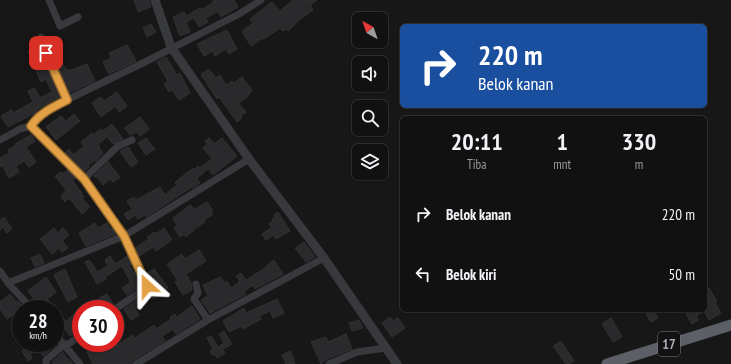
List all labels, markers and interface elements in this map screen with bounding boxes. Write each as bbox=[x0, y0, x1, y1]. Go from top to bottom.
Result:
north arrow bbox=[352, 12, 388, 48]
map controls bbox=[352, 12, 388, 180]
pin bbox=[29, 36, 63, 70]
text: 220 m bbox=[478, 36, 542, 73]
icon: right bbox=[412, 40, 464, 92]
icon: arrive bbox=[35, 42, 57, 64]
button: sound bbox=[352, 56, 388, 92]
text: Belok kanan bbox=[478, 72, 553, 95]
button: search bbox=[352, 100, 388, 136]
text: 20:11 bbox=[451, 126, 503, 157]
text: 1 bbox=[556, 126, 568, 157]
text: 330 bbox=[622, 126, 656, 157]
button: layers bbox=[352, 144, 388, 180]
text: Tiba bbox=[467, 156, 486, 173]
text: mnt bbox=[553, 156, 571, 173]
text: m bbox=[635, 156, 643, 173]
icon: right bbox=[412, 203, 434, 225]
text: Belok kanan bbox=[446, 205, 511, 224]
text: 220 m bbox=[662, 205, 695, 224]
icon: left bbox=[412, 263, 434, 285]
position arrow bbox=[126, 265, 168, 307]
text: Belok kiri bbox=[446, 265, 496, 284]
text: 50 m bbox=[669, 265, 695, 284]
speed limit sign: 30 bbox=[72, 300, 124, 352]
text: 28 bbox=[28, 308, 48, 334]
text: km/h bbox=[29, 329, 47, 342]
road number: 17 bbox=[658, 332, 680, 356]

